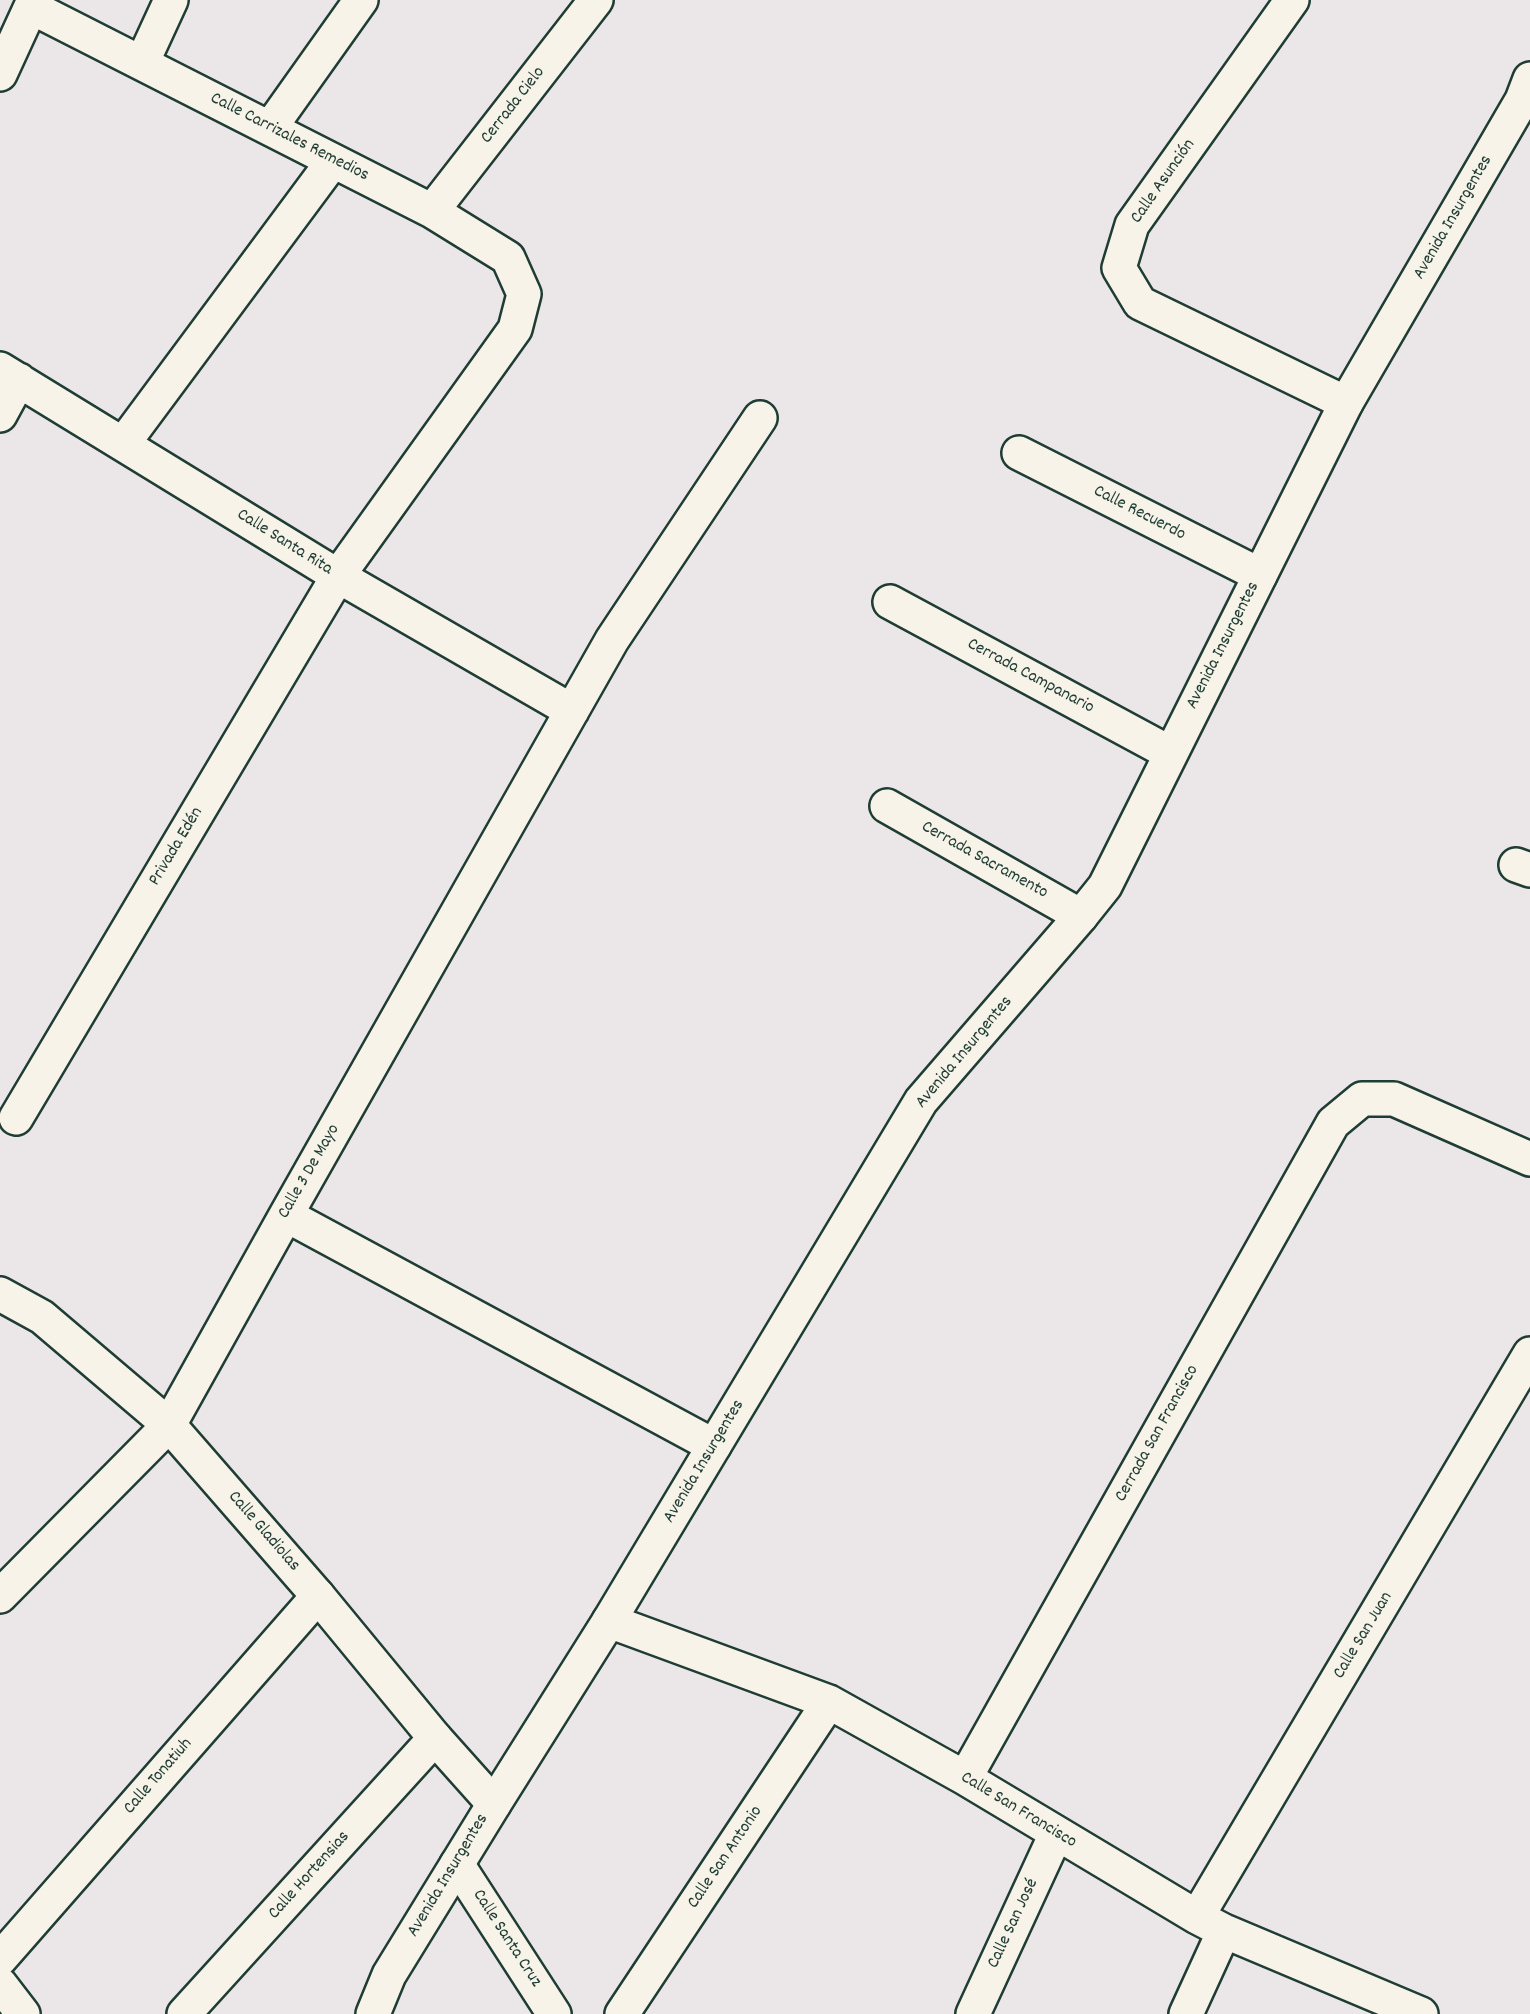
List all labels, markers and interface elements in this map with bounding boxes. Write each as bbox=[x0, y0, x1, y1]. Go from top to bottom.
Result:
street label: Cerrada Cielo bbox=[477, 63, 551, 149]
street label: Calle Carrizales Remedios bbox=[206, 89, 372, 187]
street label: Calle Asunción bbox=[1127, 136, 1201, 228]
street label: Avenida Insurgentes bbox=[1410, 152, 1498, 284]
street label: Calle Recuerdo bbox=[1089, 482, 1189, 546]
street label: Calle Santa Rita bbox=[232, 505, 336, 581]
street label: Avenida Insurgentes bbox=[1183, 579, 1265, 713]
street label: Cerrada Campanario bbox=[963, 634, 1097, 720]
street label: Privada Edén bbox=[145, 804, 209, 890]
street label: Cerrada Sacramento bbox=[917, 817, 1051, 905]
street label: Avenida Insurgentes bbox=[912, 992, 1018, 1114]
street label: Calle 3 De Mayo bbox=[274, 1121, 346, 1223]
street label: Cerrada San Francisco bbox=[1111, 1362, 1205, 1506]
street label: Avenida Insurgentes bbox=[660, 1396, 750, 1528]
street label: Calle Gladiolas bbox=[222, 1487, 304, 1577]
street label: Calle San Juan bbox=[1330, 1589, 1398, 1683]
street label: Calle Tonatiuh bbox=[120, 1734, 198, 1820]
street label: Calle San Francisco bbox=[956, 1768, 1080, 1854]
street label: Calle San Antonio bbox=[684, 1803, 768, 1913]
street label: Avenida Insurgentes bbox=[404, 1810, 494, 1942]
street label: Calle Hortensias bbox=[265, 1827, 355, 1925]
street label: Calle San José bbox=[984, 1876, 1044, 1972]
street label: Calle Santa Cruz bbox=[466, 1886, 546, 1992]

